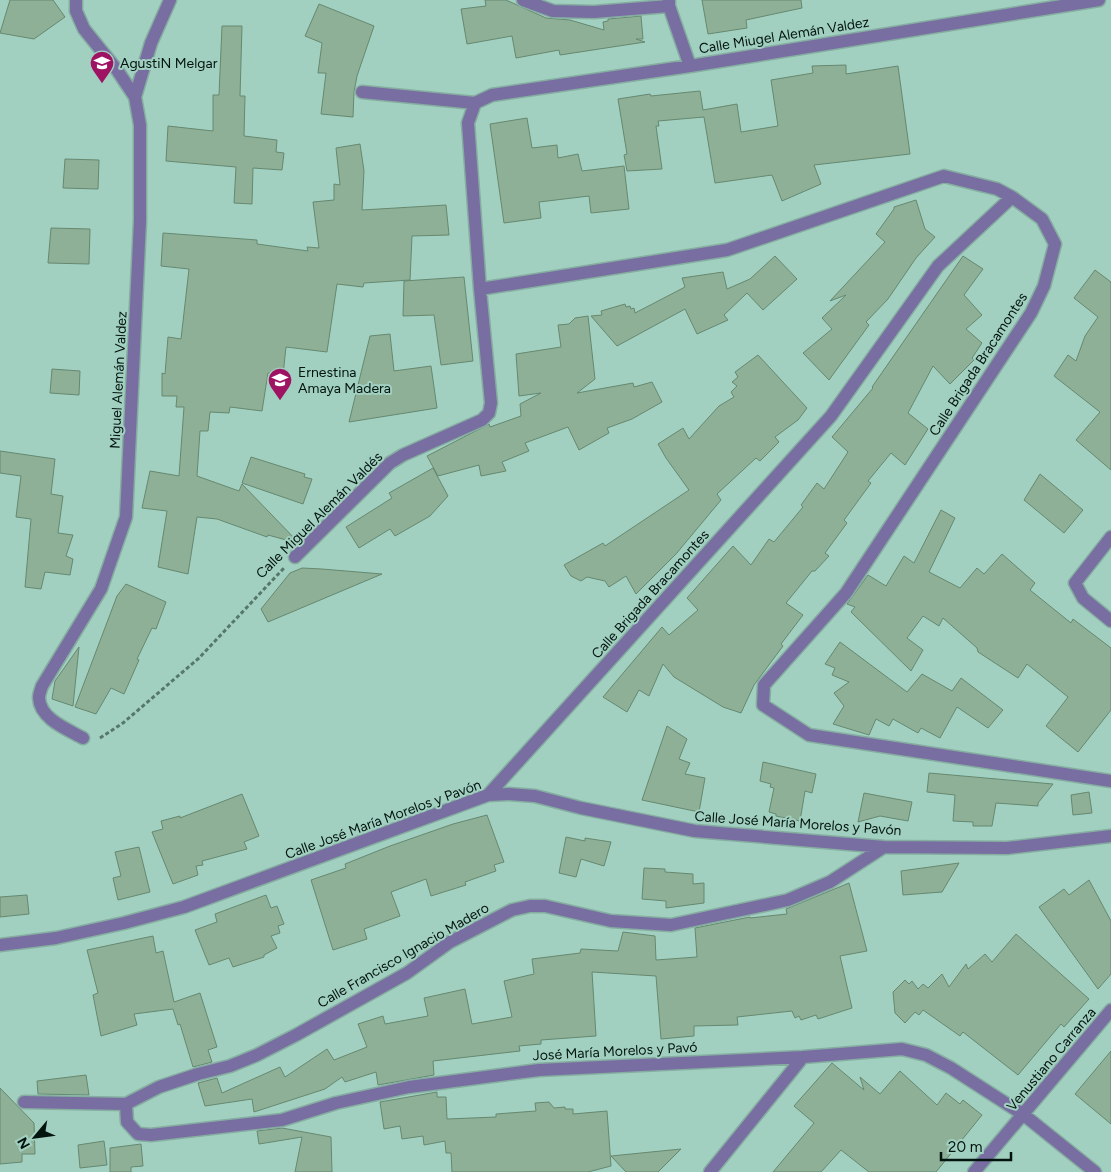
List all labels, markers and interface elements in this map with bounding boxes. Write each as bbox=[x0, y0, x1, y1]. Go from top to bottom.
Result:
street label: Calle Miugel Alemán Valdez bbox=[698, 14, 871, 57]
school or university icon: AgustiN Melgar bbox=[89, 50, 115, 84]
place label: AgustiN Melgar bbox=[120, 55, 218, 72]
street label: Calle Brigada Bracamontes bbox=[926, 289, 1031, 439]
street label: Miguel Alemán Valdez bbox=[106, 311, 131, 449]
place label: Ernestina Amaya Madera bbox=[298, 364, 391, 397]
school or university icon: Ernestina Amaya Madera bbox=[267, 367, 293, 401]
street label: Calle Miguel Alemán Valdés bbox=[253, 449, 386, 582]
street label: Calle Brigada Bracamontes bbox=[588, 526, 713, 662]
street label: Calle José María Morelos y Pavón bbox=[283, 776, 484, 863]
street label: Calle José María Morelos y Pavón bbox=[694, 808, 902, 839]
street label: Calle Francisco Ignacio Madero bbox=[314, 899, 492, 1012]
street label: Venustiano Carranza bbox=[1003, 1004, 1100, 1114]
street label: José María Morelos y Pavó bbox=[532, 1039, 698, 1064]
north arrow bbox=[10, 1112, 60, 1162]
scale bar bbox=[941, 1130, 1011, 1162]
text: N bbox=[14, 1134, 34, 1152]
text: 20 m bbox=[948, 1138, 982, 1156]

